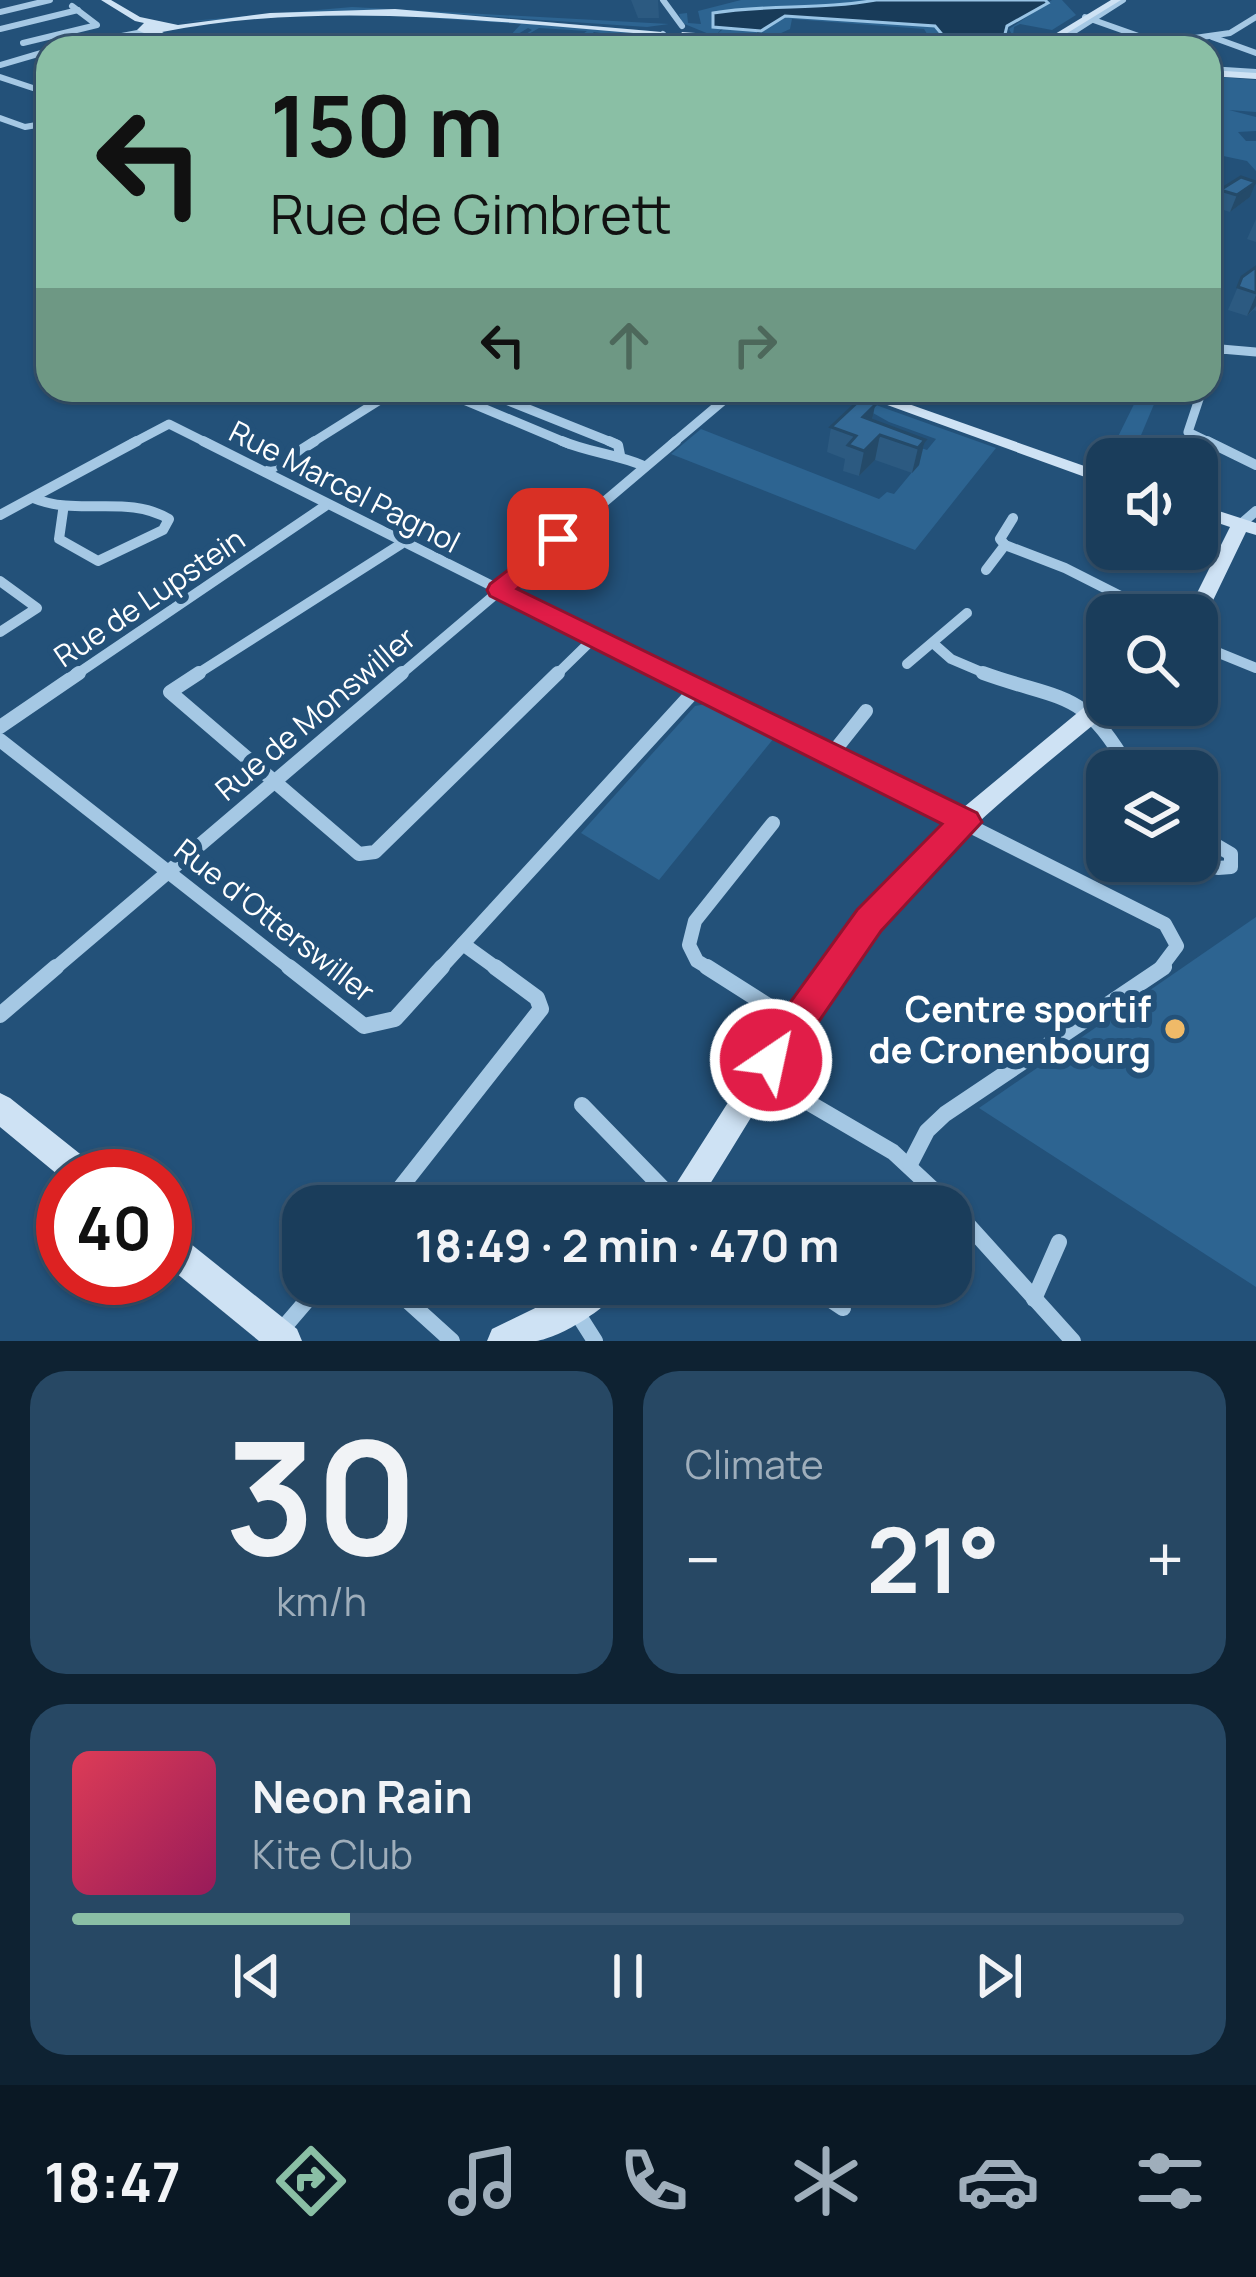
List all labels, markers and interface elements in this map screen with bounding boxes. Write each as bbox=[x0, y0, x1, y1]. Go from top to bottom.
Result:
text: 150 m bbox=[270, 67, 504, 182]
icon: left bbox=[72, 84, 228, 240]
text: Rue de Gimbrett bbox=[270, 176, 672, 250]
icon: left bbox=[470, 312, 536, 378]
icon: ahead bbox=[596, 312, 662, 378]
icon: right bbox=[722, 312, 788, 378]
street label: Rue Marcel Pagnol bbox=[223, 410, 467, 562]
map controls bbox=[1086, 438, 1218, 882]
button: sound bbox=[1086, 438, 1218, 570]
pin bbox=[507, 488, 609, 590]
icon: arrive bbox=[525, 506, 591, 572]
street label: Rue de Lupstein bbox=[46, 518, 252, 676]
button: search bbox=[1086, 594, 1218, 726]
street label: Rue de Monswiller bbox=[206, 617, 424, 809]
button: layers bbox=[1086, 750, 1218, 882]
street label: Rue d'Otterswiller bbox=[166, 829, 384, 1011]
place label: Centre sportif de Cronenbourg bbox=[868, 984, 1151, 1074]
position arrow bbox=[708, 997, 834, 1123]
marker: Centre sportif de Cronenbourg bbox=[1162, 1016, 1188, 1042]
speed limit sign: 40 bbox=[36, 1149, 192, 1305]
text: 18:49 · 2 min · 470 m bbox=[415, 1214, 839, 1276]
text: 30 bbox=[225, 1389, 418, 1602]
text: Climate bbox=[685, 1437, 824, 1491]
text: 21° bbox=[867, 1497, 1000, 1620]
text: − bbox=[685, 1514, 721, 1604]
text: + bbox=[1146, 1514, 1184, 1604]
text: km/h bbox=[276, 1574, 367, 1628]
text: Neon Rain bbox=[252, 1765, 473, 1827]
text: Kite Club bbox=[252, 1827, 413, 1881]
icon: previous bbox=[224, 1943, 290, 2009]
icon: pause bbox=[595, 1943, 661, 2009]
icon: next bbox=[966, 1943, 1032, 2009]
icon: directions bbox=[269, 2139, 353, 2223]
icon: music bbox=[441, 2139, 525, 2223]
icon: phone bbox=[612, 2139, 696, 2223]
icon: climate bbox=[784, 2139, 868, 2223]
icon: car bbox=[956, 2139, 1040, 2223]
icon: filters bbox=[1128, 2139, 1212, 2223]
text: 18:47 bbox=[44, 2144, 181, 2218]

